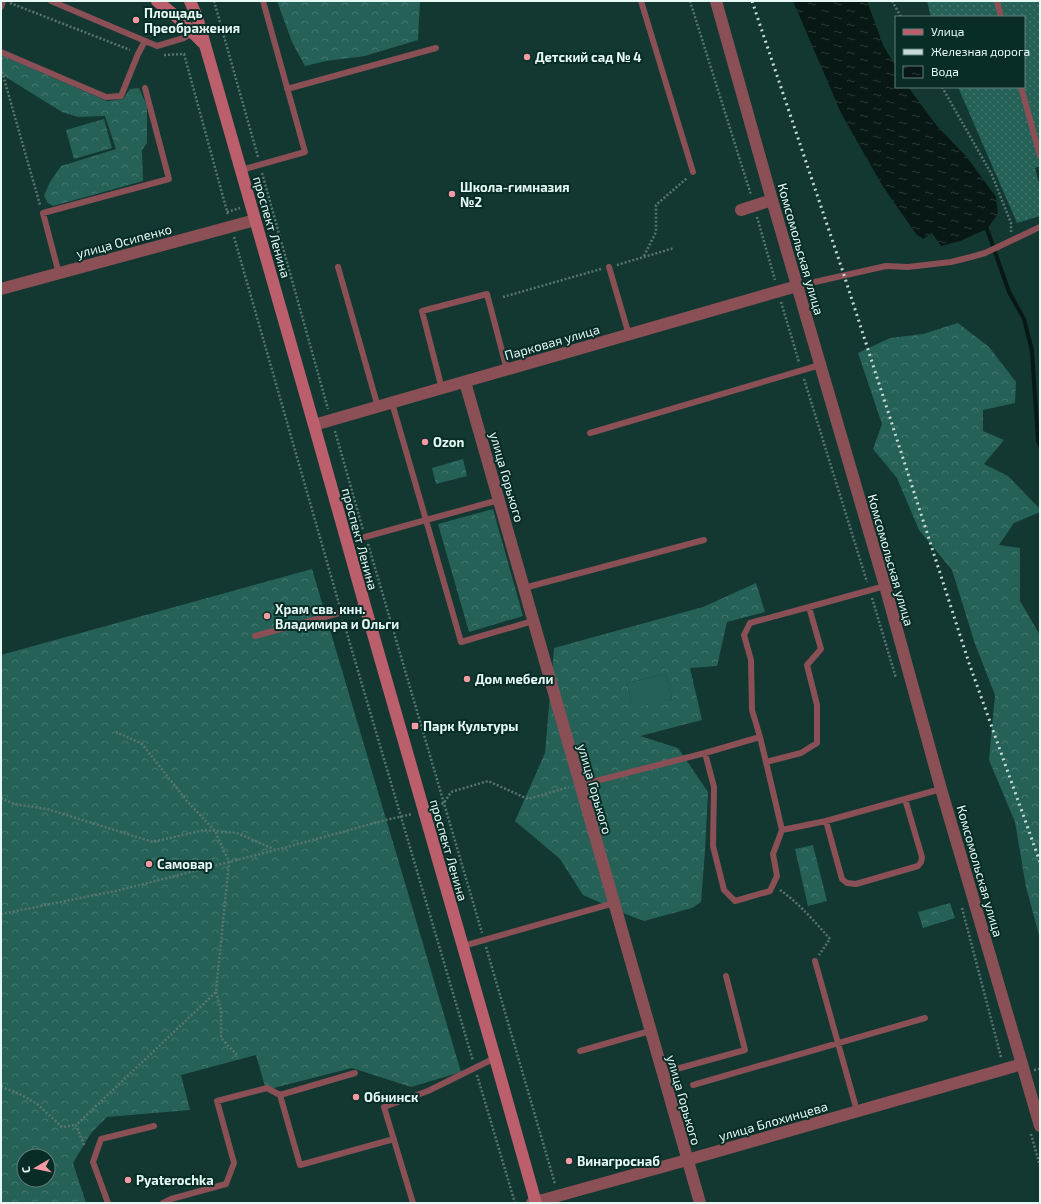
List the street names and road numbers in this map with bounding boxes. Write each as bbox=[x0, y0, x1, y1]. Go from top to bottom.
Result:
street label: проспект Ленина bbox=[250, 174, 294, 280]
street label: Комсомольская улица bbox=[775, 181, 827, 317]
street label: улица Осипенко bbox=[74, 221, 174, 261]
street label: Парковая улица bbox=[502, 321, 602, 363]
street label: улица Горького bbox=[486, 430, 528, 524]
street label: проспект Ленина bbox=[339, 486, 381, 592]
street label: Комсомольская улица bbox=[865, 492, 917, 628]
street label: улица Горького bbox=[574, 742, 616, 836]
street label: проспект Ленина bbox=[427, 797, 471, 903]
street label: Комсомольская улица bbox=[954, 803, 1006, 939]
street label: улица Горького bbox=[663, 1053, 705, 1147]
street label: улица Блохинцева bbox=[717, 1098, 829, 1144]

